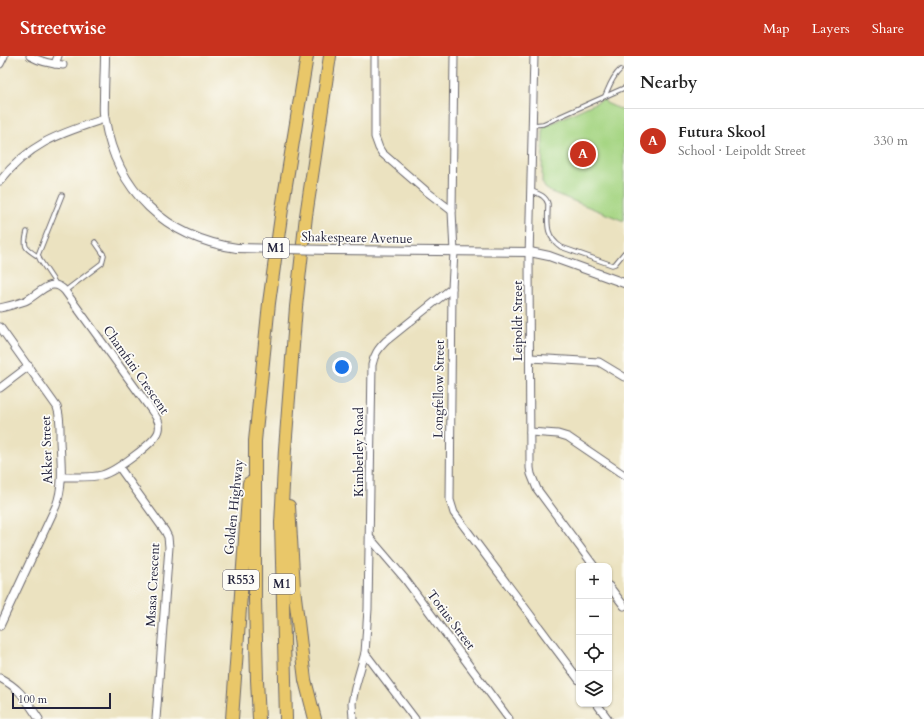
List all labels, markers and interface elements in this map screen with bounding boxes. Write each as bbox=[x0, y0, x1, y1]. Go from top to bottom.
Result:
text: Streetwise bbox=[20, 15, 107, 41]
text: Map bbox=[763, 19, 790, 38]
text: Layers bbox=[812, 19, 850, 38]
text: Share bbox=[872, 19, 904, 38]
text: Nearby bbox=[640, 71, 697, 94]
text: Futura Skool bbox=[678, 122, 766, 142]
text: A bbox=[648, 132, 658, 150]
text: 330 m bbox=[874, 132, 908, 150]
pin: A bbox=[570, 139, 596, 169]
text: School · Leipoldt Street bbox=[678, 142, 806, 160]
street label: Shakespeare Avenue bbox=[301, 228, 413, 248]
road number: M1 bbox=[263, 238, 289, 258]
street label: Leipoldt Street bbox=[509, 281, 527, 361]
street label: Chamfuti Crescent bbox=[99, 322, 173, 418]
street label: Longfellow Street bbox=[429, 340, 449, 438]
your location bbox=[332, 357, 352, 377]
street label: Kimberley Road bbox=[350, 407, 368, 497]
street label: Akker Street bbox=[37, 415, 57, 485]
street label: Golden Highway bbox=[220, 458, 248, 556]
street label: Msasa Crescent bbox=[142, 543, 164, 627]
map controls bbox=[576, 563, 612, 707]
button: + bbox=[576, 563, 612, 599]
road number: R553 bbox=[223, 570, 259, 590]
road number: M1 bbox=[269, 574, 295, 594]
street label: Totius Street bbox=[423, 586, 479, 654]
button: − bbox=[576, 599, 612, 635]
button: locate bbox=[576, 635, 612, 671]
button: layers bbox=[576, 671, 612, 707]
scale bar bbox=[12, 691, 111, 710]
text: 100 m bbox=[18, 692, 47, 707]

